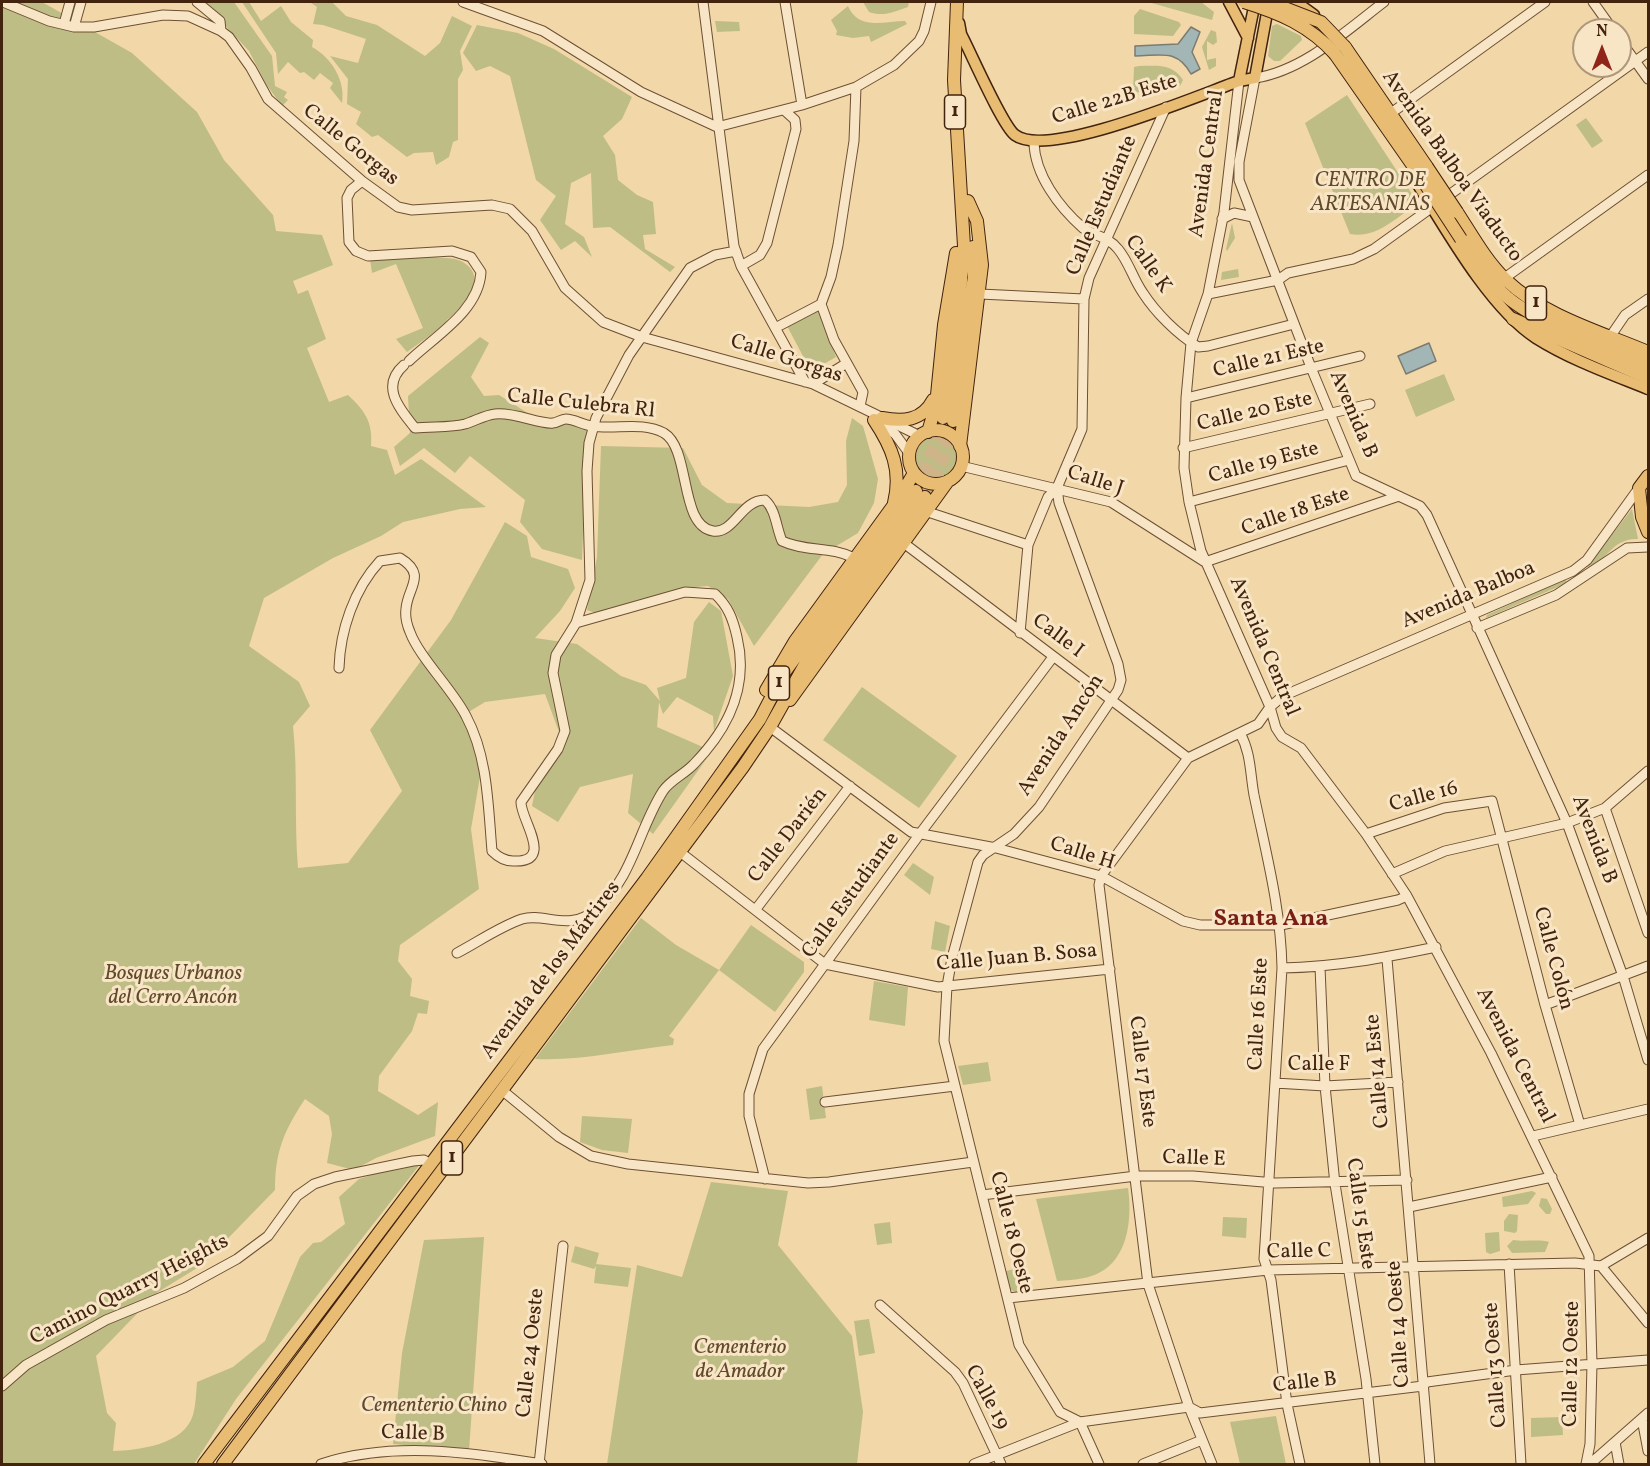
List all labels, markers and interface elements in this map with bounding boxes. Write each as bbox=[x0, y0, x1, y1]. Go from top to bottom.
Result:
north arrow bbox=[1572, 18, 1632, 78]
text: N bbox=[1596, 21, 1608, 43]
street label: Avenida Balboa Viaducto bbox=[1375, 66, 1527, 268]
street label: Calle 22B Este bbox=[1049, 70, 1181, 132]
street label: Avenida Central bbox=[1185, 89, 1231, 239]
road number: 1 bbox=[944, 95, 966, 129]
street label: Calle Gorgas bbox=[297, 100, 403, 192]
street label: Calle Estudiante bbox=[1062, 132, 1144, 280]
park label: CENTRO DE ARTESANIAS bbox=[1310, 169, 1430, 219]
street label: Calle K bbox=[1118, 231, 1176, 299]
road number: 1 bbox=[1526, 286, 1546, 320]
street label: Calle Gorgas bbox=[727, 330, 845, 390]
street label: Calle 21 Este bbox=[1211, 335, 1327, 385]
street label: Avenida B bbox=[1322, 367, 1382, 463]
street label: Calle Culebra Rl bbox=[506, 385, 656, 425]
street label: Calle 20 Este bbox=[1195, 388, 1315, 438]
street label: Calle 19 Este bbox=[1206, 437, 1322, 491]
street label: Calle J bbox=[1064, 461, 1126, 503]
street label: Calle 18 Este bbox=[1239, 483, 1353, 543]
street label: Avenida Balboa bbox=[1398, 557, 1540, 635]
street label: Avenida Central bbox=[1222, 574, 1304, 720]
street label: Calle I bbox=[1026, 609, 1088, 665]
road number: 1 bbox=[768, 666, 790, 700]
street label: Avenida Ancón bbox=[1013, 670, 1111, 802]
street label: Calle 16 bbox=[1387, 777, 1461, 819]
street label: Calle Darién bbox=[744, 783, 834, 889]
street label: Avenida B bbox=[1565, 792, 1621, 888]
street label: Calle Estudiante bbox=[798, 828, 906, 964]
street label: Calle H bbox=[1046, 833, 1118, 877]
street label: Avenida de los Mártires bbox=[477, 877, 627, 1065]
street label: Calle Colón bbox=[1526, 905, 1578, 1013]
district label: Santa Ana bbox=[1214, 907, 1328, 935]
street label: Calle Juan B. Sosa bbox=[936, 939, 1098, 979]
street label: Calle 16 Este bbox=[1244, 957, 1276, 1071]
park label: Bosques Urbanos del Cerro Ancón bbox=[104, 962, 242, 1012]
street label: Avenida Central bbox=[1469, 984, 1559, 1128]
street label: Calle 14 Este bbox=[1361, 1013, 1397, 1129]
street label: Calle 17 Este bbox=[1122, 1015, 1160, 1129]
street label: Calle F bbox=[1288, 1053, 1350, 1079]
road number: 1 bbox=[442, 1141, 462, 1175]
street label: Calle E bbox=[1162, 1146, 1226, 1174]
street label: Calle 15 Este bbox=[1339, 1157, 1379, 1271]
street label: Calle 18 Oeste bbox=[983, 1169, 1037, 1297]
street label: Camino Quarry Heights bbox=[26, 1230, 234, 1352]
street label: Calle C bbox=[1266, 1240, 1332, 1266]
street label: Calle 14 Oeste bbox=[1383, 1260, 1417, 1388]
street label: Calle 24 Oeste bbox=[513, 1287, 551, 1419]
street label: Calle 12 Oeste bbox=[1559, 1301, 1587, 1427]
street label: Calle 13 Oeste bbox=[1480, 1302, 1514, 1428]
park label: Cementerio de Amador bbox=[694, 1336, 786, 1386]
street label: Calle 19 bbox=[958, 1361, 1014, 1435]
street label: Calle B bbox=[1272, 1368, 1338, 1400]
park label: Cementerio Chino bbox=[361, 1394, 507, 1420]
street label: Calle B bbox=[381, 1421, 445, 1449]

